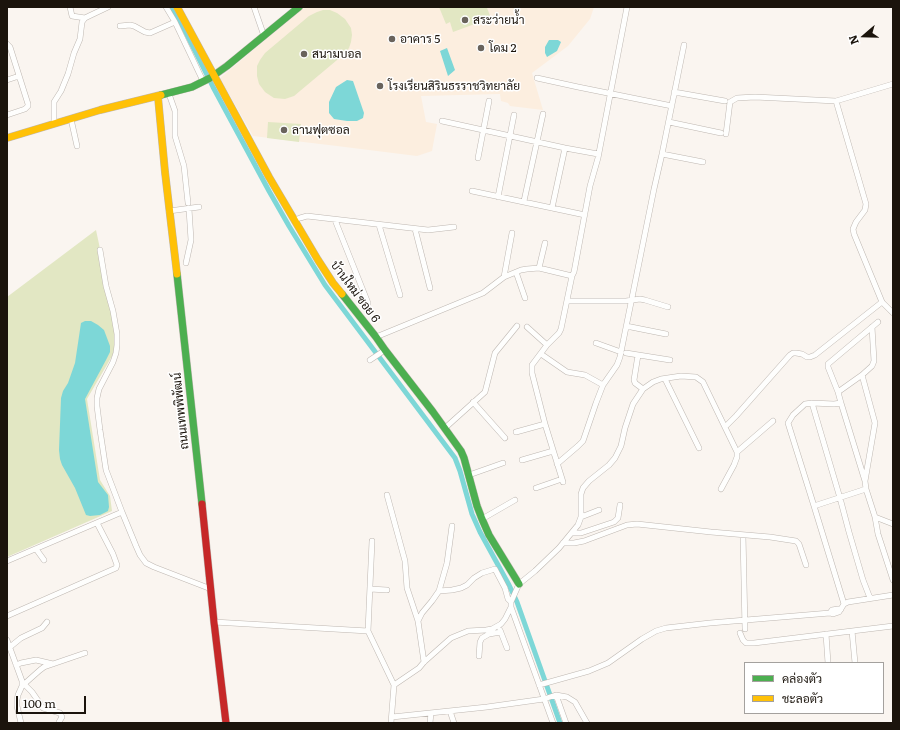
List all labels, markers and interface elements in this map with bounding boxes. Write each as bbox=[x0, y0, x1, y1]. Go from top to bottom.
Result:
place label: สระว่ายน้ำ bbox=[473, 13, 524, 27]
marker: สระว่ายน้ำ bbox=[460, 15, 470, 25]
north arrow bbox=[844, 16, 884, 56]
place label: อาคาร 5 bbox=[400, 32, 440, 46]
text: N bbox=[844, 33, 862, 47]
marker: อาคาร 5 bbox=[387, 34, 397, 44]
place label: โดม 2 bbox=[489, 41, 517, 55]
marker: โดม 2 bbox=[476, 43, 486, 53]
place label: สนามบอล bbox=[312, 47, 362, 61]
marker: สนามบอล bbox=[299, 49, 309, 59]
place label: โรงเรียนสิรินธรราชวิทยาลัย bbox=[388, 79, 520, 93]
marker: โรงเรียนสิรินธรราชวิทยาลัย bbox=[375, 81, 385, 91]
place label: ลานฟุตซอล bbox=[292, 123, 350, 137]
marker: ลานฟุตซอล bbox=[279, 125, 289, 135]
street label: บ้านใหม่ ซอย 6 bbox=[327, 258, 383, 326]
street label: ถนนเทพพิพัฒน์ bbox=[170, 372, 192, 450]
legend bbox=[744, 662, 884, 714]
text: คล่องตัว bbox=[782, 669, 822, 687]
scale bar bbox=[18, 688, 88, 714]
text: ชะลอตัว bbox=[782, 689, 823, 707]
text: 100 m bbox=[23, 694, 56, 712]

